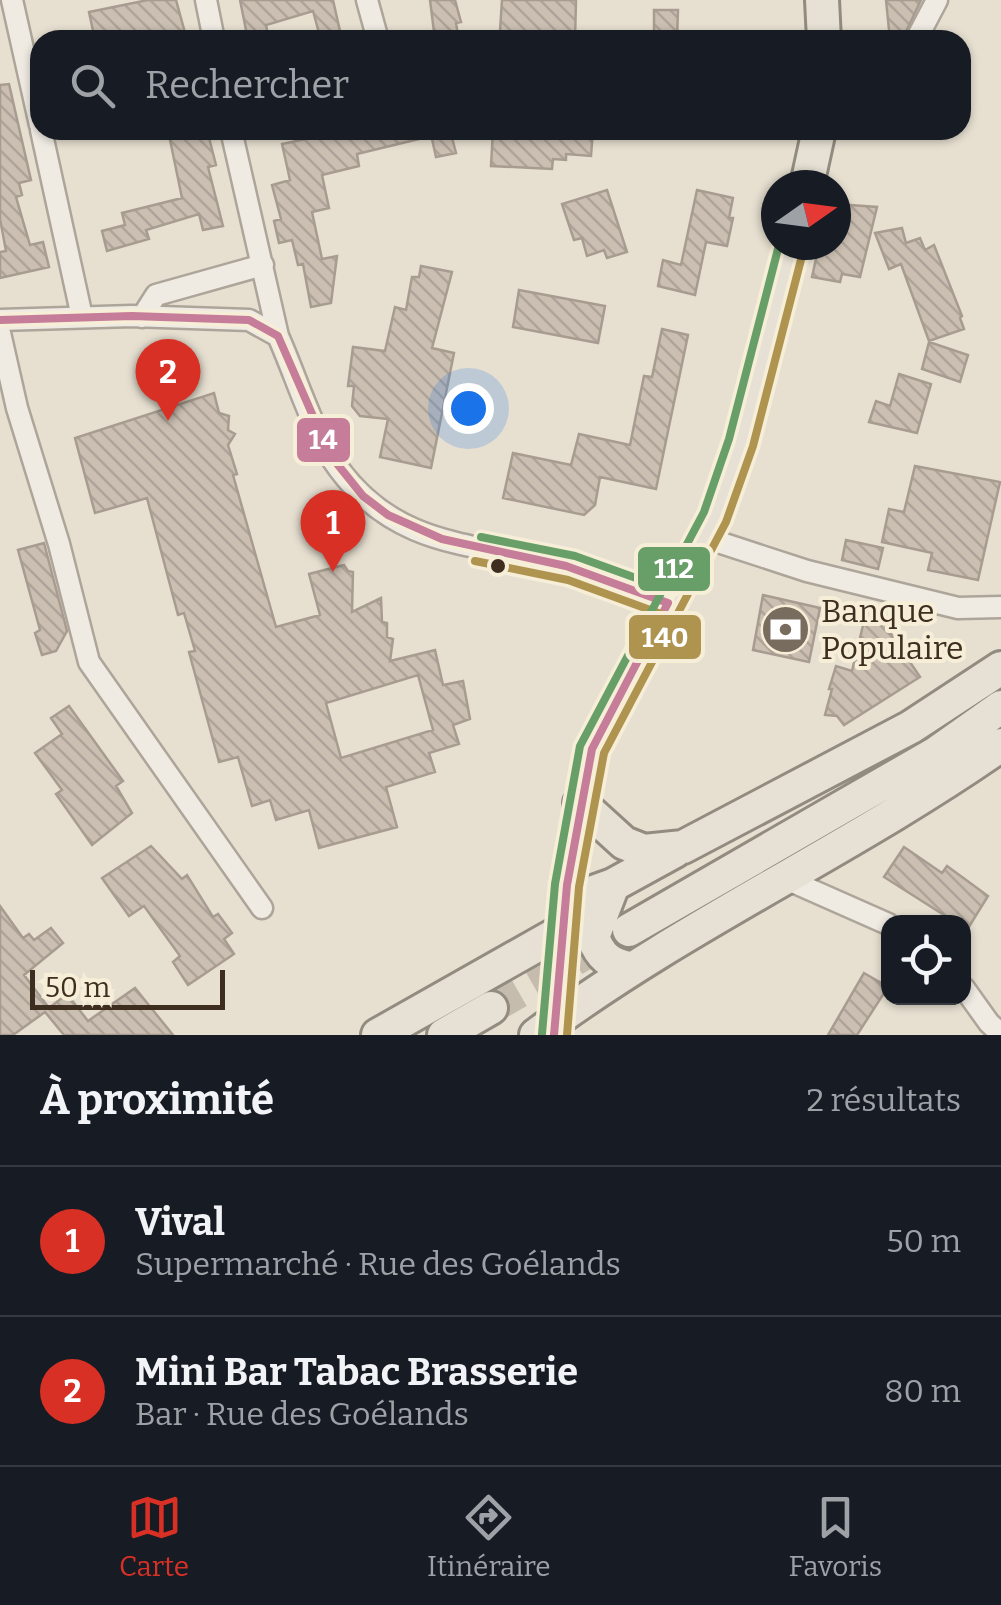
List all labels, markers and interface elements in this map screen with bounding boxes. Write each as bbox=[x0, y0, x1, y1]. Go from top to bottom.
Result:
search box bbox=[30, 30, 971, 140]
icon: search bbox=[65, 58, 120, 113]
text: Rechercher bbox=[145, 62, 349, 108]
north arrow bbox=[761, 170, 851, 260]
pin: 2 bbox=[136, 338, 200, 421]
your location bbox=[443, 383, 494, 434]
line badge: 14 bbox=[295, 416, 352, 464]
text: 14 bbox=[308, 423, 338, 456]
pin: 1 bbox=[300, 490, 366, 572]
line badge: 112 bbox=[636, 545, 712, 593]
text: 112 bbox=[654, 552, 694, 585]
unlabelled marker bbox=[488, 556, 508, 576]
place label: Banque Populaire bbox=[821, 592, 964, 667]
bank icon: Banque Populaire bbox=[760, 603, 812, 655]
line badge: 140 bbox=[627, 613, 703, 661]
text: 140 bbox=[642, 621, 688, 654]
map controls bbox=[881, 915, 971, 1005]
button: locate bbox=[881, 915, 971, 1005]
scale bar bbox=[30, 965, 225, 1010]
text: 50 m bbox=[45, 971, 110, 1004]
text: À proximité bbox=[40, 1075, 274, 1125]
text: 2 résultats bbox=[807, 1081, 961, 1119]
text: Vival bbox=[135, 1199, 225, 1245]
text: 1 bbox=[66, 1222, 79, 1260]
text: 50 m bbox=[886, 1222, 961, 1260]
text: Supermarché · Rue des Goélands bbox=[135, 1245, 621, 1283]
text: Mini Bar Tabac Brasserie bbox=[135, 1349, 578, 1395]
text: 2 bbox=[63, 1372, 82, 1410]
text: 80 m bbox=[884, 1372, 961, 1410]
text: Bar · Rue des Goélands bbox=[135, 1395, 469, 1433]
tab: Carte bbox=[119, 1490, 189, 1583]
tab: Itinéraire bbox=[427, 1490, 551, 1583]
tab: Favoris bbox=[788, 1490, 882, 1583]

